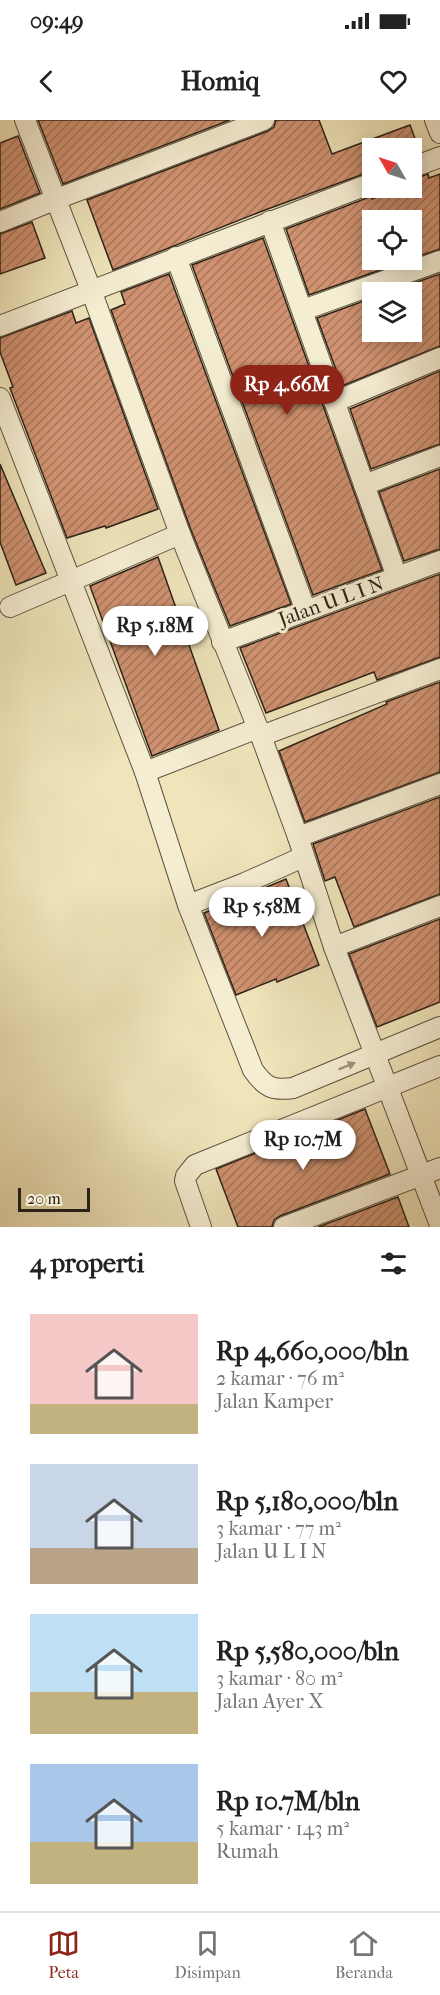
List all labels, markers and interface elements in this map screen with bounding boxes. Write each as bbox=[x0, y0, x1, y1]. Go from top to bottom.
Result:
text: 09:49 bbox=[30, 8, 84, 34]
icon: back bbox=[30, 65, 63, 98]
text: Homiq bbox=[181, 65, 259, 97]
icon: heart bbox=[377, 65, 410, 98]
north arrow bbox=[362, 138, 422, 198]
map controls bbox=[362, 138, 422, 342]
button: locate bbox=[362, 210, 422, 270]
button: layers bbox=[362, 282, 422, 342]
pin: Rp 4.66M bbox=[225, 365, 349, 416]
text: Rp 4.66M bbox=[244, 373, 330, 396]
street label: Jalan U L I N bbox=[273, 572, 387, 632]
pin: Rp 5.18M bbox=[93, 606, 217, 657]
text: Rp 5.18M bbox=[116, 614, 194, 637]
pin: Rp 5.58M bbox=[200, 887, 324, 938]
text: Rp 5.58M bbox=[223, 895, 301, 918]
one-way arrow bbox=[338, 1060, 356, 1070]
pin: Rp 10.7M bbox=[241, 1120, 365, 1171]
text: Rp 10.7M bbox=[264, 1128, 342, 1151]
scale bar bbox=[18, 1185, 90, 1212]
text: 20 m bbox=[27, 1189, 61, 1208]
icon: filters bbox=[377, 1247, 410, 1280]
text: 4 properti bbox=[30, 1248, 144, 1279]
text: Rp 4,660,000/bln bbox=[216, 1336, 409, 1367]
icon: home bbox=[78, 1338, 150, 1410]
text: 2 kamar · 76 m² bbox=[216, 1367, 344, 1390]
text: Jalan Kamper bbox=[216, 1390, 333, 1413]
text: Rp 5,180,000/bln bbox=[216, 1486, 398, 1517]
icon: home bbox=[78, 1488, 150, 1560]
text: 3 kamar · 77 m² bbox=[216, 1517, 341, 1540]
text: Jalan U L I N bbox=[216, 1540, 326, 1563]
text: Rp 5,580,000/bln bbox=[216, 1636, 399, 1667]
icon: home bbox=[78, 1638, 150, 1710]
text: 3 kamar · 80 m² bbox=[216, 1667, 343, 1690]
text: Jalan Ayer X bbox=[216, 1690, 324, 1713]
text: Rp 10.7M/bln bbox=[216, 1786, 360, 1817]
icon: home bbox=[78, 1788, 150, 1860]
text: 5 kamar · 143 m² bbox=[216, 1817, 349, 1840]
text: Rumah bbox=[216, 1840, 279, 1863]
tab: Peta bbox=[47, 1927, 80, 1982]
tab: Disimpan bbox=[174, 1927, 241, 1982]
tab: Beranda bbox=[335, 1927, 393, 1982]

